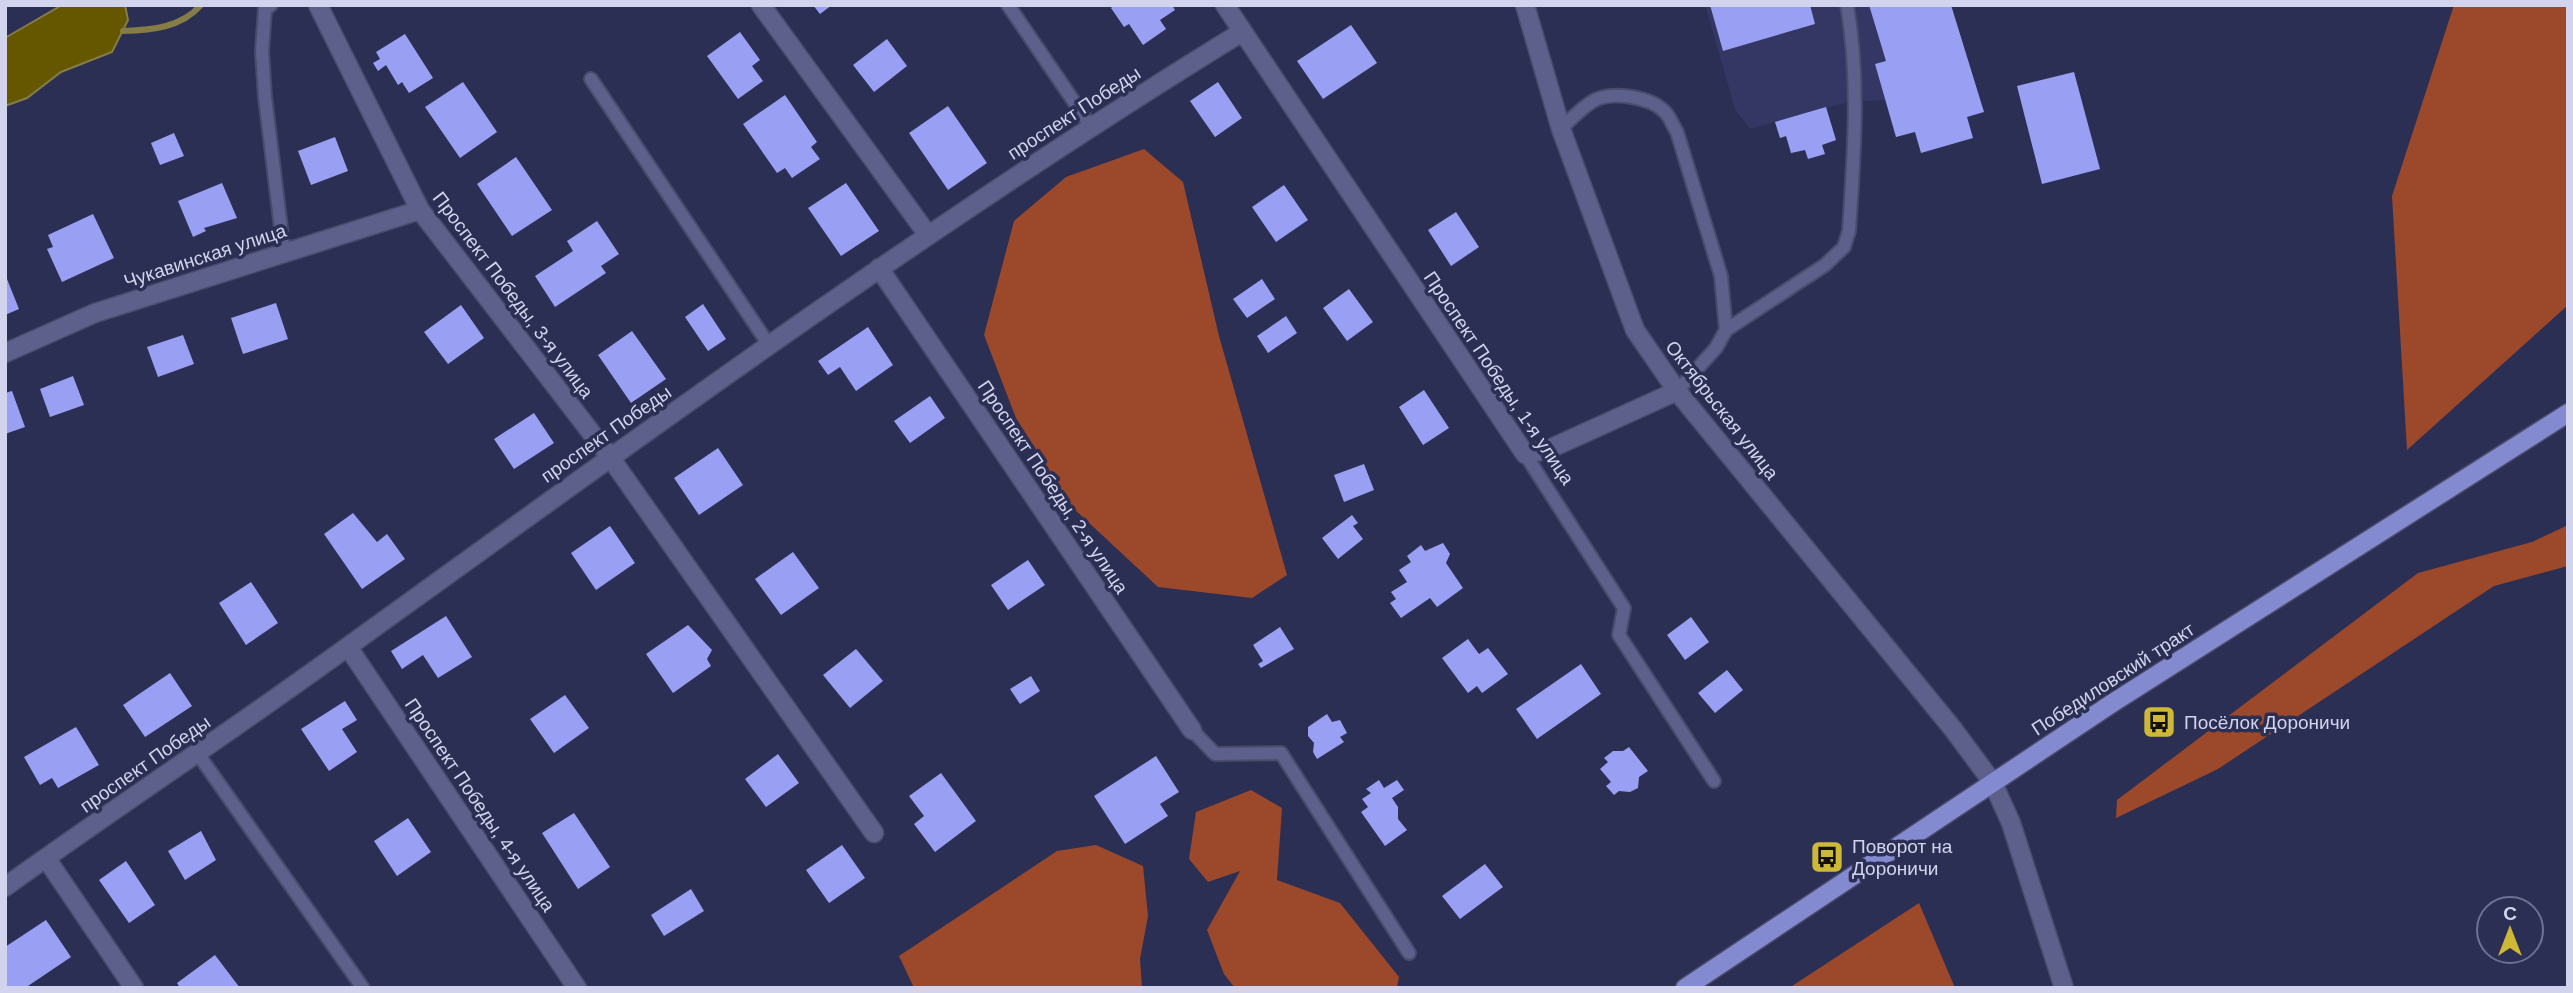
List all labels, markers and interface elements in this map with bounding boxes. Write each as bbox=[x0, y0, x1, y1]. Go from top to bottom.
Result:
street label: проспект Победы bbox=[1004, 62, 1144, 164]
street label: Проспект Победы, 3-я улица bbox=[429, 188, 598, 403]
street label: Чукавинская улица bbox=[121, 220, 289, 292]
street label: Проспект Победы, 1-я улица bbox=[1420, 267, 1579, 489]
street label: Октябрьская улица bbox=[1661, 336, 1783, 484]
street label: Проспект Победы, 2-я улица bbox=[974, 376, 1133, 598]
street label: проспект Победы bbox=[537, 381, 675, 487]
street label: Победиловский тракт bbox=[2028, 618, 2199, 740]
street label: Проспект Победы, 4-я улица bbox=[401, 694, 560, 916]
bus stop icon: Посёлок Дороничи bbox=[2140, 703, 2178, 741]
street label: проспект Победы bbox=[76, 711, 214, 817]
place label: Посёлок Дороничи bbox=[2184, 712, 2350, 733]
place label: Поворот на Дороничи bbox=[1852, 836, 1953, 879]
bus stop icon: Поворот на Дороничи bbox=[1808, 838, 1846, 876]
north arrow bbox=[2475, 895, 2545, 965]
text: С bbox=[2503, 903, 2517, 924]

